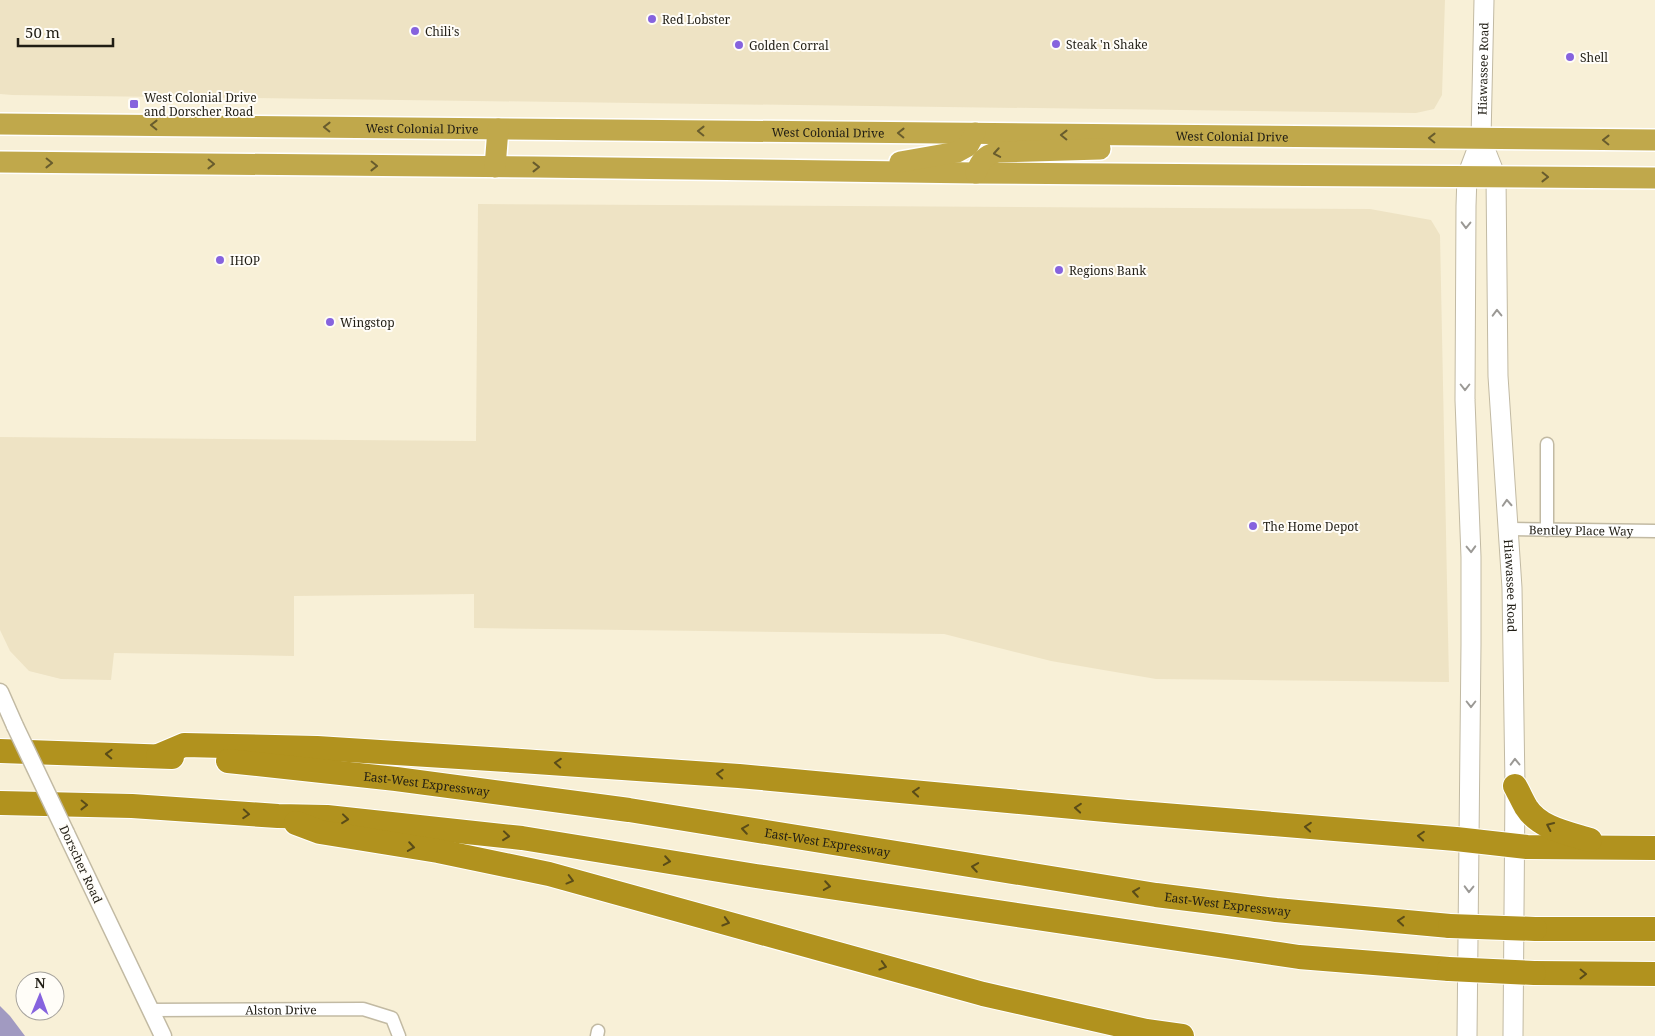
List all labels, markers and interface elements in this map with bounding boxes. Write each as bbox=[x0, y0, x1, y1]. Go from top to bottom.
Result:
place label: Red Lobster bbox=[662, 11, 731, 28]
marker: Red Lobster bbox=[646, 13, 658, 25]
scale bar bbox=[18, 15, 112, 47]
street label: Hiawassee Road bbox=[1473, 21, 1492, 115]
text: 50 m bbox=[25, 22, 60, 42]
place label: Chili's bbox=[425, 23, 459, 40]
marker: Chili's bbox=[409, 25, 421, 37]
place label: Steak 'n Shake bbox=[1066, 36, 1148, 53]
place label: Golden Corral bbox=[749, 37, 829, 54]
marker: Steak 'n Shake bbox=[1050, 38, 1062, 50]
marker: Golden Corral bbox=[733, 39, 745, 51]
place label: Shell bbox=[1580, 49, 1608, 66]
marker: Shell bbox=[1564, 51, 1576, 63]
place label: West Colonial Drive and Dorscher Road bbox=[144, 89, 257, 120]
marker: West Colonial Drive and Dorscher Road bbox=[128, 98, 140, 110]
street label: West Colonial Drive bbox=[365, 119, 478, 137]
one-way arrow bbox=[150, 120, 158, 130]
one-way arrow bbox=[322, 122, 330, 132]
street label: West Colonial Drive bbox=[771, 123, 884, 141]
one-way arrow bbox=[696, 126, 704, 136]
street label: West Colonial Drive bbox=[1175, 127, 1288, 145]
one-way arrow bbox=[897, 128, 905, 138]
one-way arrow bbox=[1060, 129, 1068, 140]
one-way arrow bbox=[1428, 133, 1436, 143]
one-way arrow bbox=[1602, 135, 1610, 145]
one-way arrow bbox=[993, 147, 1001, 158]
one-way arrow bbox=[45, 157, 53, 168]
one-way arrow bbox=[208, 159, 215, 169]
one-way arrow bbox=[370, 161, 378, 171]
one-way arrow bbox=[532, 162, 540, 172]
one-way arrow bbox=[1541, 172, 1549, 182]
one-way arrow bbox=[1461, 222, 1471, 229]
place label: IHOP bbox=[230, 252, 260, 269]
marker: IHOP bbox=[214, 254, 226, 266]
place label: Regions Bank bbox=[1069, 262, 1147, 279]
marker: Regions Bank bbox=[1053, 264, 1065, 276]
one-way arrow bbox=[1492, 309, 1503, 317]
place label: Wingstop bbox=[340, 314, 395, 331]
marker: Wingstop bbox=[324, 316, 336, 328]
one-way arrow bbox=[1460, 384, 1470, 392]
one-way arrow bbox=[1502, 498, 1513, 506]
place label: The Home Depot bbox=[1263, 518, 1359, 535]
marker: The Home Depot bbox=[1247, 520, 1259, 532]
street label: Bentley Place Way bbox=[1529, 521, 1634, 539]
street label: Hiawassee Road bbox=[1500, 539, 1521, 633]
one-way arrow bbox=[1465, 545, 1476, 553]
one-way arrow bbox=[1466, 701, 1476, 709]
one-way arrow bbox=[105, 749, 112, 759]
one-way arrow bbox=[1510, 757, 1520, 765]
one-way arrow bbox=[553, 758, 561, 769]
street label: East-West Expressway bbox=[363, 767, 491, 800]
one-way arrow bbox=[715, 769, 723, 780]
one-way arrow bbox=[912, 787, 920, 798]
one-way arrow bbox=[80, 800, 88, 810]
one-way arrow bbox=[1074, 803, 1082, 814]
one-way arrow bbox=[242, 808, 250, 819]
one-way arrow bbox=[341, 813, 349, 824]
street label: Dorscher Road bbox=[55, 822, 107, 906]
one-way arrow bbox=[1304, 822, 1312, 833]
one-way arrow bbox=[1546, 822, 1555, 833]
street label: East-West Expressway bbox=[763, 823, 892, 861]
one-way arrow bbox=[741, 825, 750, 835]
one-way arrow bbox=[502, 830, 510, 841]
one-way arrow bbox=[1417, 831, 1425, 842]
one-way arrow bbox=[406, 841, 415, 851]
one-way arrow bbox=[663, 855, 671, 866]
one-way arrow bbox=[971, 862, 979, 872]
one-way arrow bbox=[565, 874, 573, 884]
one-way arrow bbox=[823, 881, 832, 891]
one-way arrow bbox=[1464, 886, 1474, 893]
one-way arrow bbox=[1131, 887, 1140, 897]
street label: East-West Expressway bbox=[1164, 888, 1292, 920]
one-way arrow bbox=[1397, 916, 1405, 927]
one-way arrow bbox=[722, 917, 730, 927]
one-way arrow bbox=[879, 960, 887, 971]
one-way arrow bbox=[1579, 968, 1587, 979]
north arrow bbox=[15, 971, 65, 1021]
text: N bbox=[35, 973, 46, 992]
street label: Alston Drive bbox=[245, 1001, 317, 1018]

